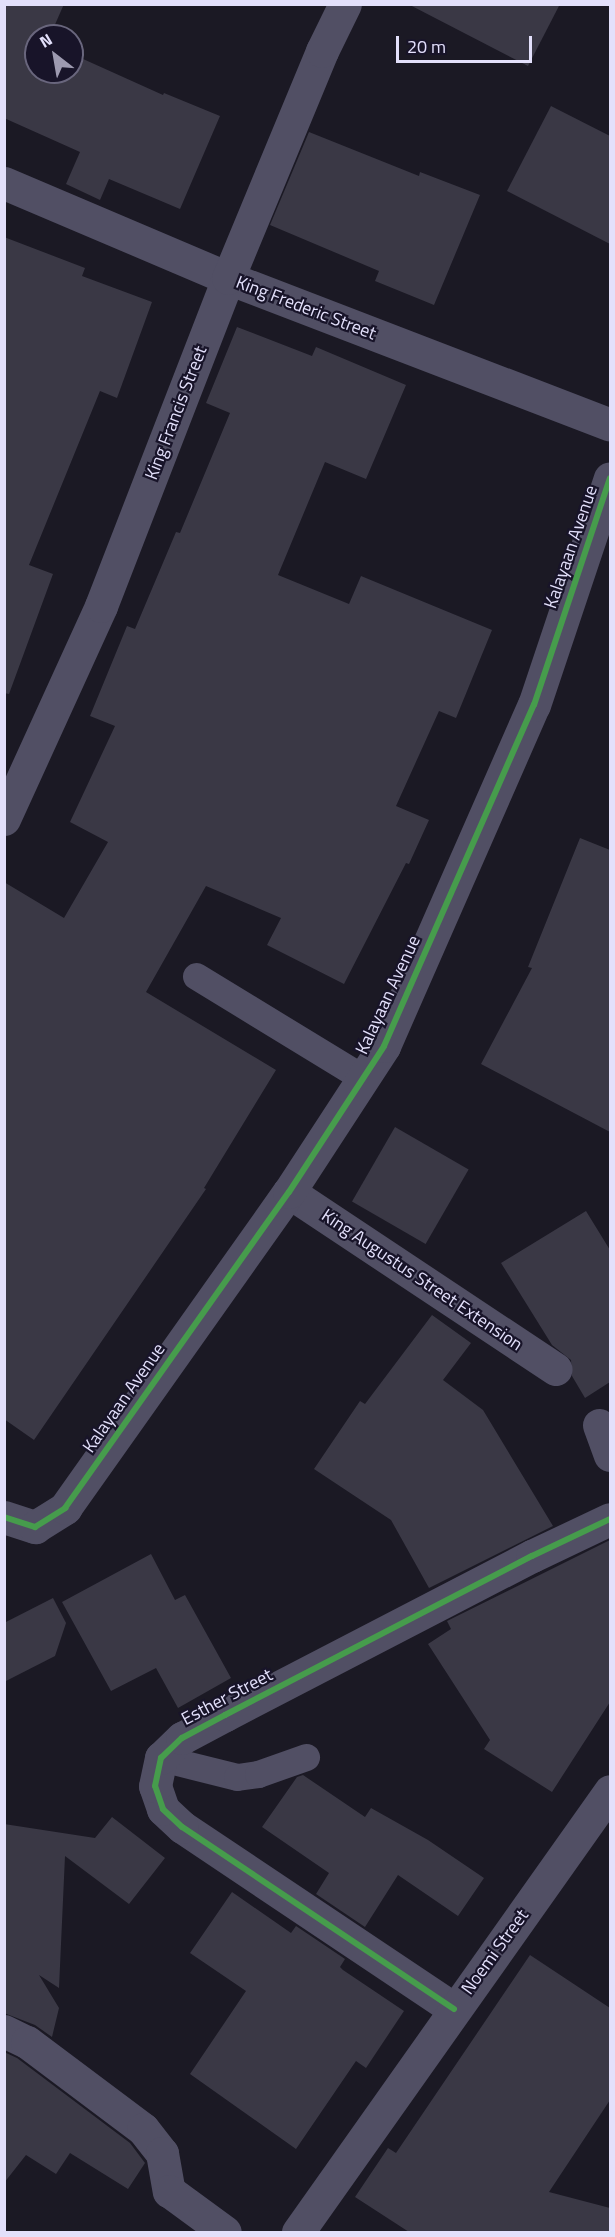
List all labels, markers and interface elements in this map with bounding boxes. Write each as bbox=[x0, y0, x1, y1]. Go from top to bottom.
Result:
north arrow bbox=[24, 24, 84, 84]
scale bar bbox=[399, 24, 536, 62]
text: N bbox=[35, 27, 57, 53]
text: 20 m bbox=[407, 33, 446, 60]
street label: King Frederic Street bbox=[233, 271, 379, 345]
street label: King Francis Street bbox=[141, 343, 211, 483]
street label: Kalayaan Avenue bbox=[540, 483, 602, 611]
street label: Kalayaan Avenue bbox=[351, 932, 425, 1058]
street label: King Augustus Street Extension bbox=[317, 1205, 527, 1355]
street label: Kalayaan Avenue bbox=[78, 1339, 170, 1457]
street label: Esther Street bbox=[178, 1664, 276, 1730]
street label: Noemi Street bbox=[457, 1905, 533, 1999]

